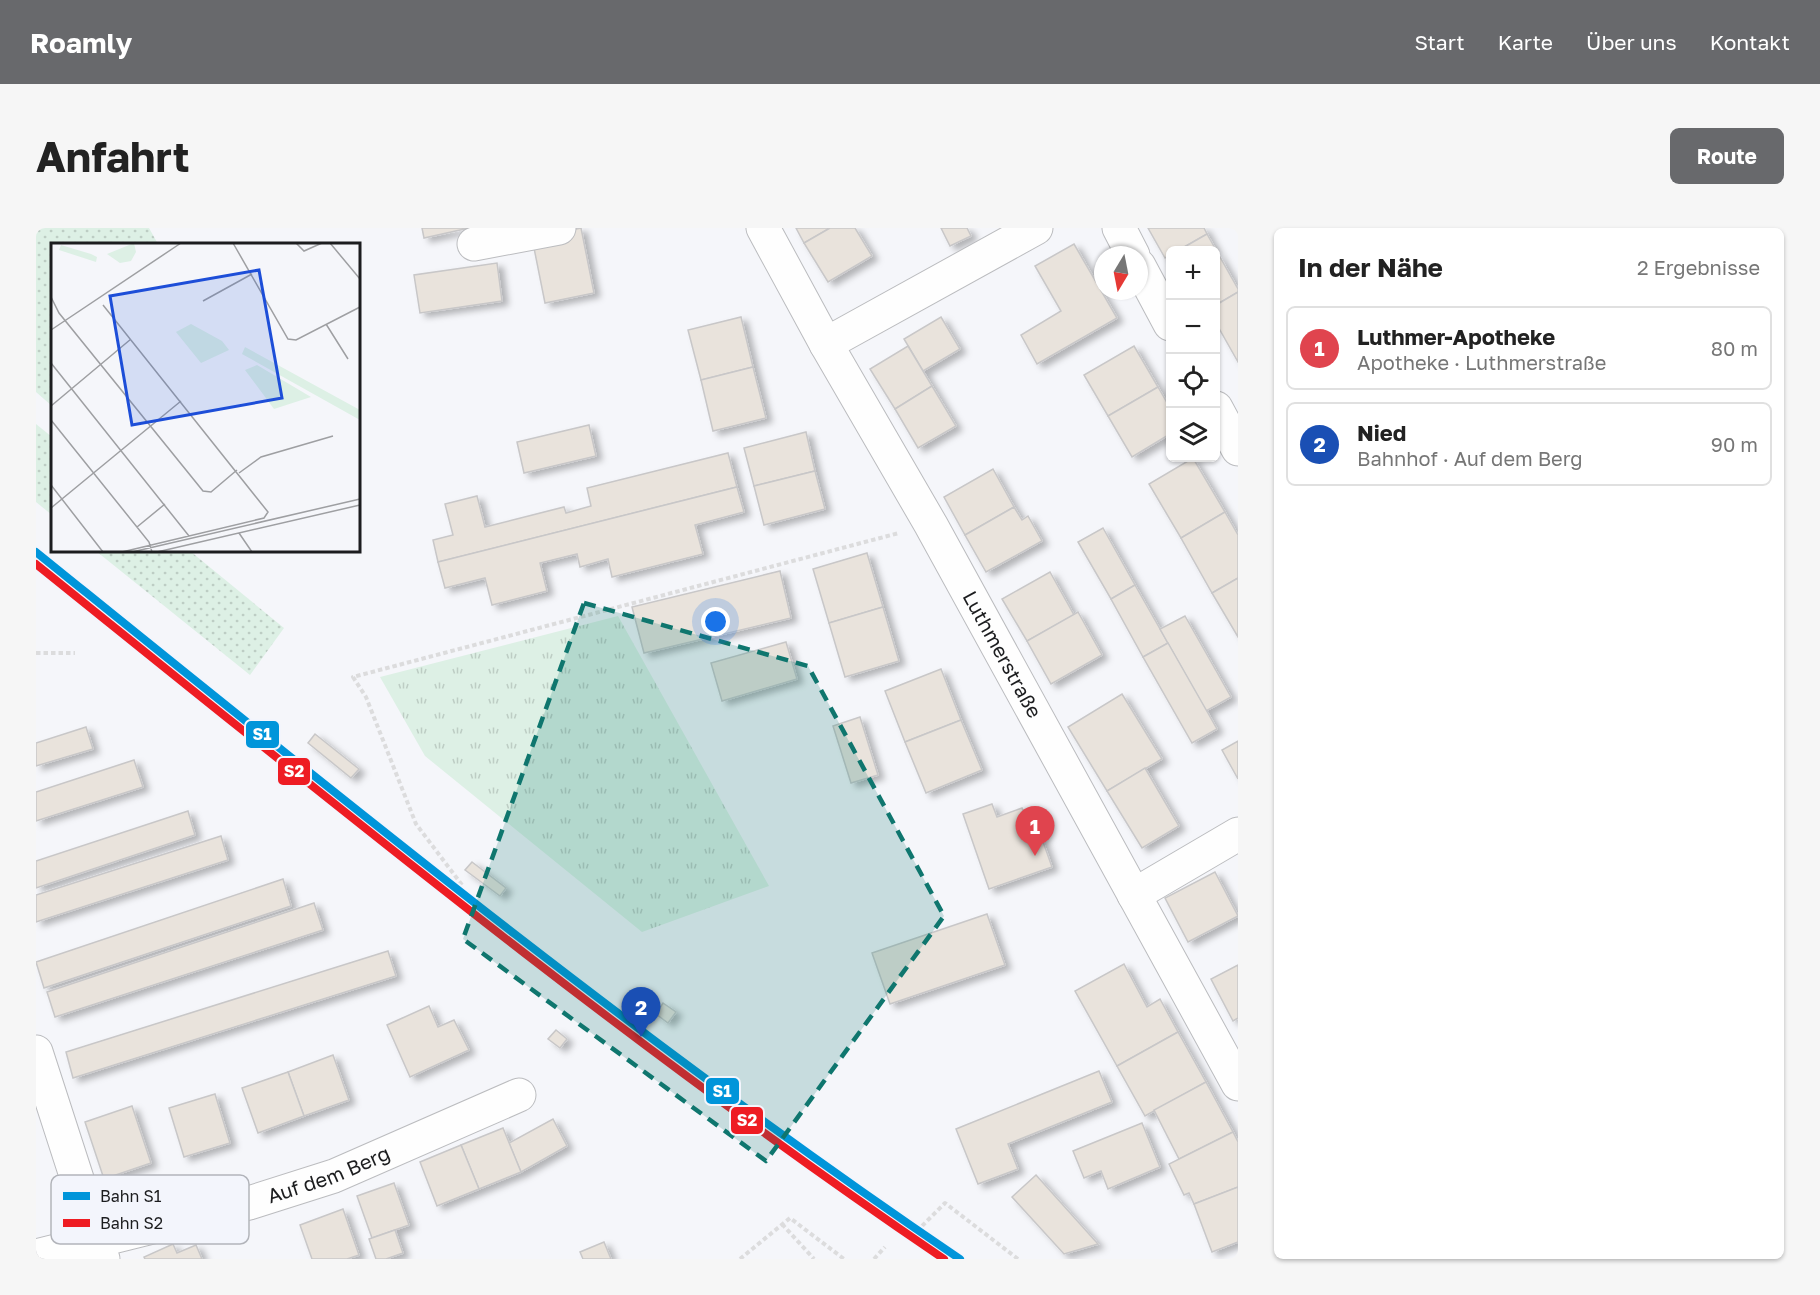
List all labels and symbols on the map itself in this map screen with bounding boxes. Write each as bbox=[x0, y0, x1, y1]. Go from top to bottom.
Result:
inset map bbox=[51, 243, 360, 552]
north arrow bbox=[1094, 246, 1148, 300]
street label: Luthmerstraße bbox=[958, 586, 1048, 722]
your location bbox=[701, 607, 730, 636]
line badge: S1 bbox=[245, 720, 280, 749]
text: S1 bbox=[253, 724, 271, 744]
line badge: S2 bbox=[277, 757, 311, 786]
text: S2 bbox=[284, 761, 304, 781]
pin: 1 bbox=[1016, 806, 1054, 856]
pin: 2 bbox=[622, 988, 660, 1037]
line badge: S1 bbox=[705, 1077, 740, 1105]
text: S1 bbox=[713, 1081, 731, 1101]
line badge: S2 bbox=[730, 1106, 764, 1135]
text: S2 bbox=[737, 1110, 757, 1130]
street label: Auf dem Berg bbox=[264, 1140, 393, 1207]
legend bbox=[51, 1175, 249, 1244]
text: Bahn S1 bbox=[100, 1186, 162, 1206]
text: Bahn S2 bbox=[100, 1213, 163, 1233]

